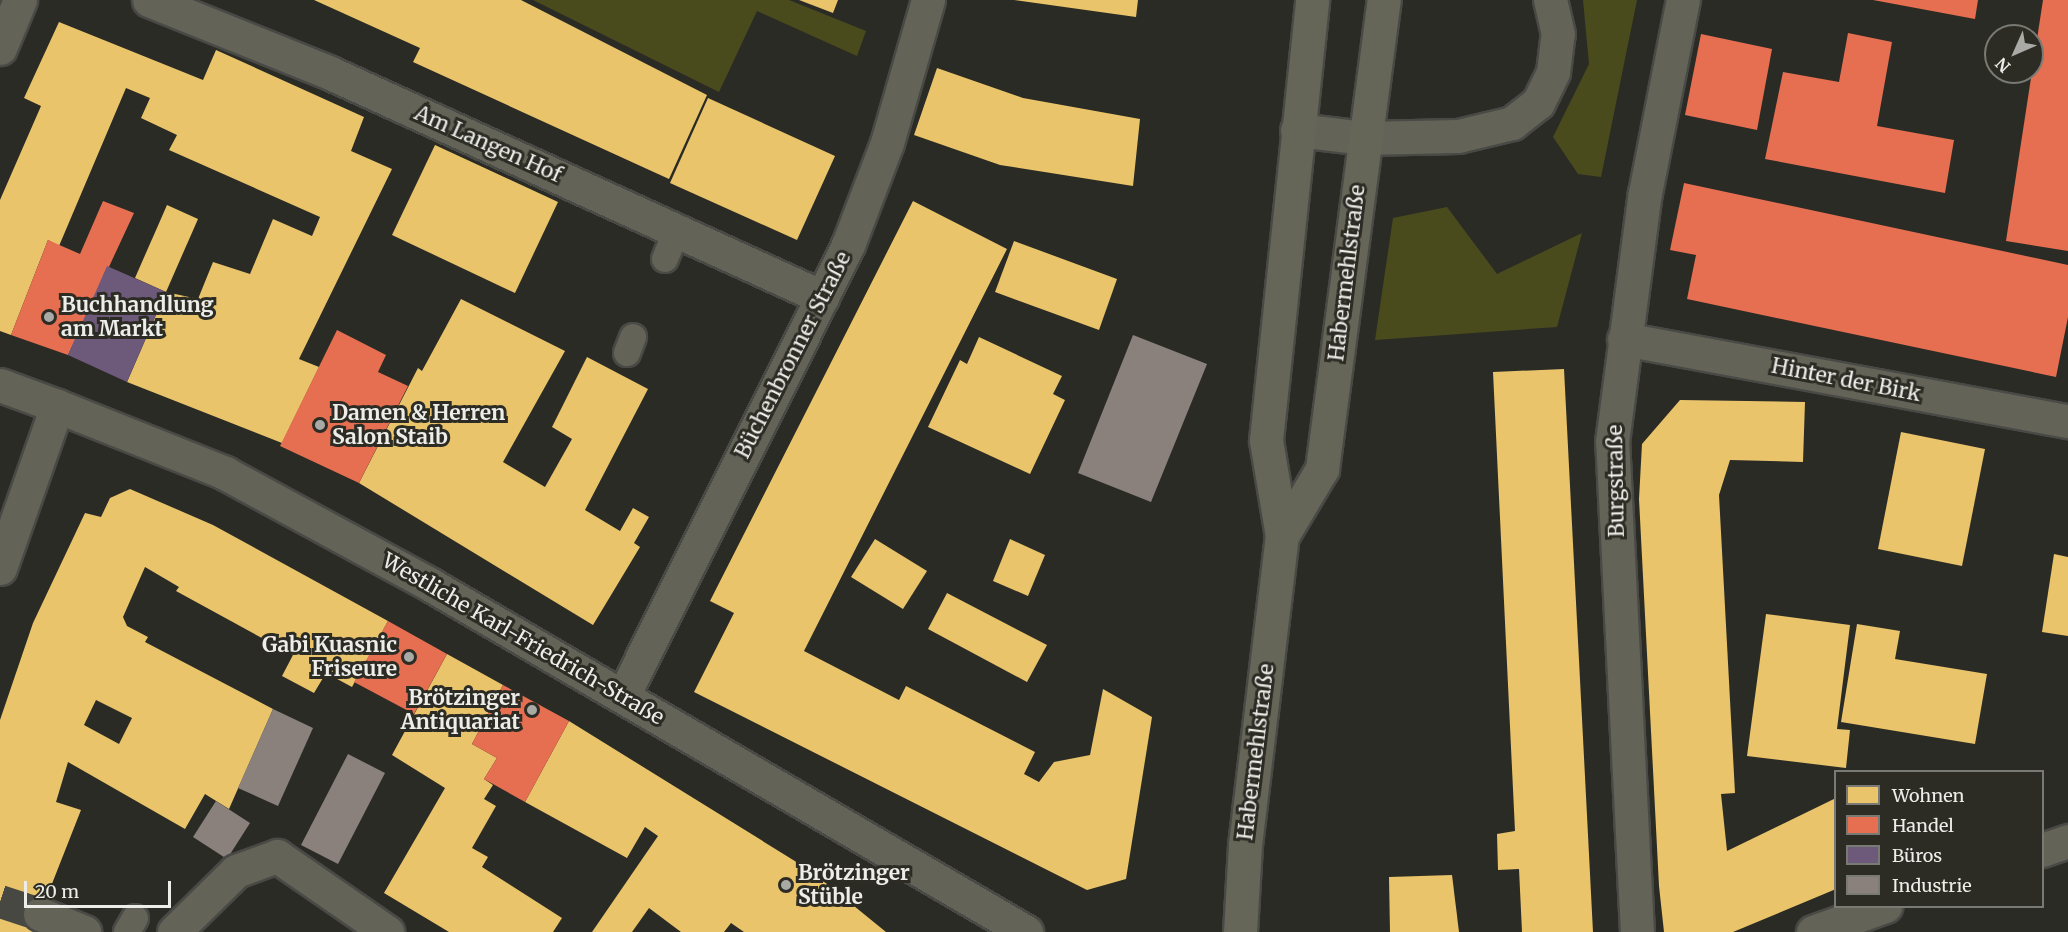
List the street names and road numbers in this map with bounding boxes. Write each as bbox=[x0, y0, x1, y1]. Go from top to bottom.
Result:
street label: Am Langen Hof bbox=[411, 100, 565, 188]
street label: Habermehlstraße bbox=[1324, 183, 1370, 363]
street label: Büchenbronner Straße bbox=[730, 247, 856, 463]
street label: Hinter der Birk bbox=[1769, 353, 1923, 407]
street label: Burgstraße bbox=[1602, 424, 1630, 538]
street label: Westliche Karl-Friedrich-Straße bbox=[378, 548, 668, 730]
street label: Habermehlstraße bbox=[1233, 662, 1279, 842]

